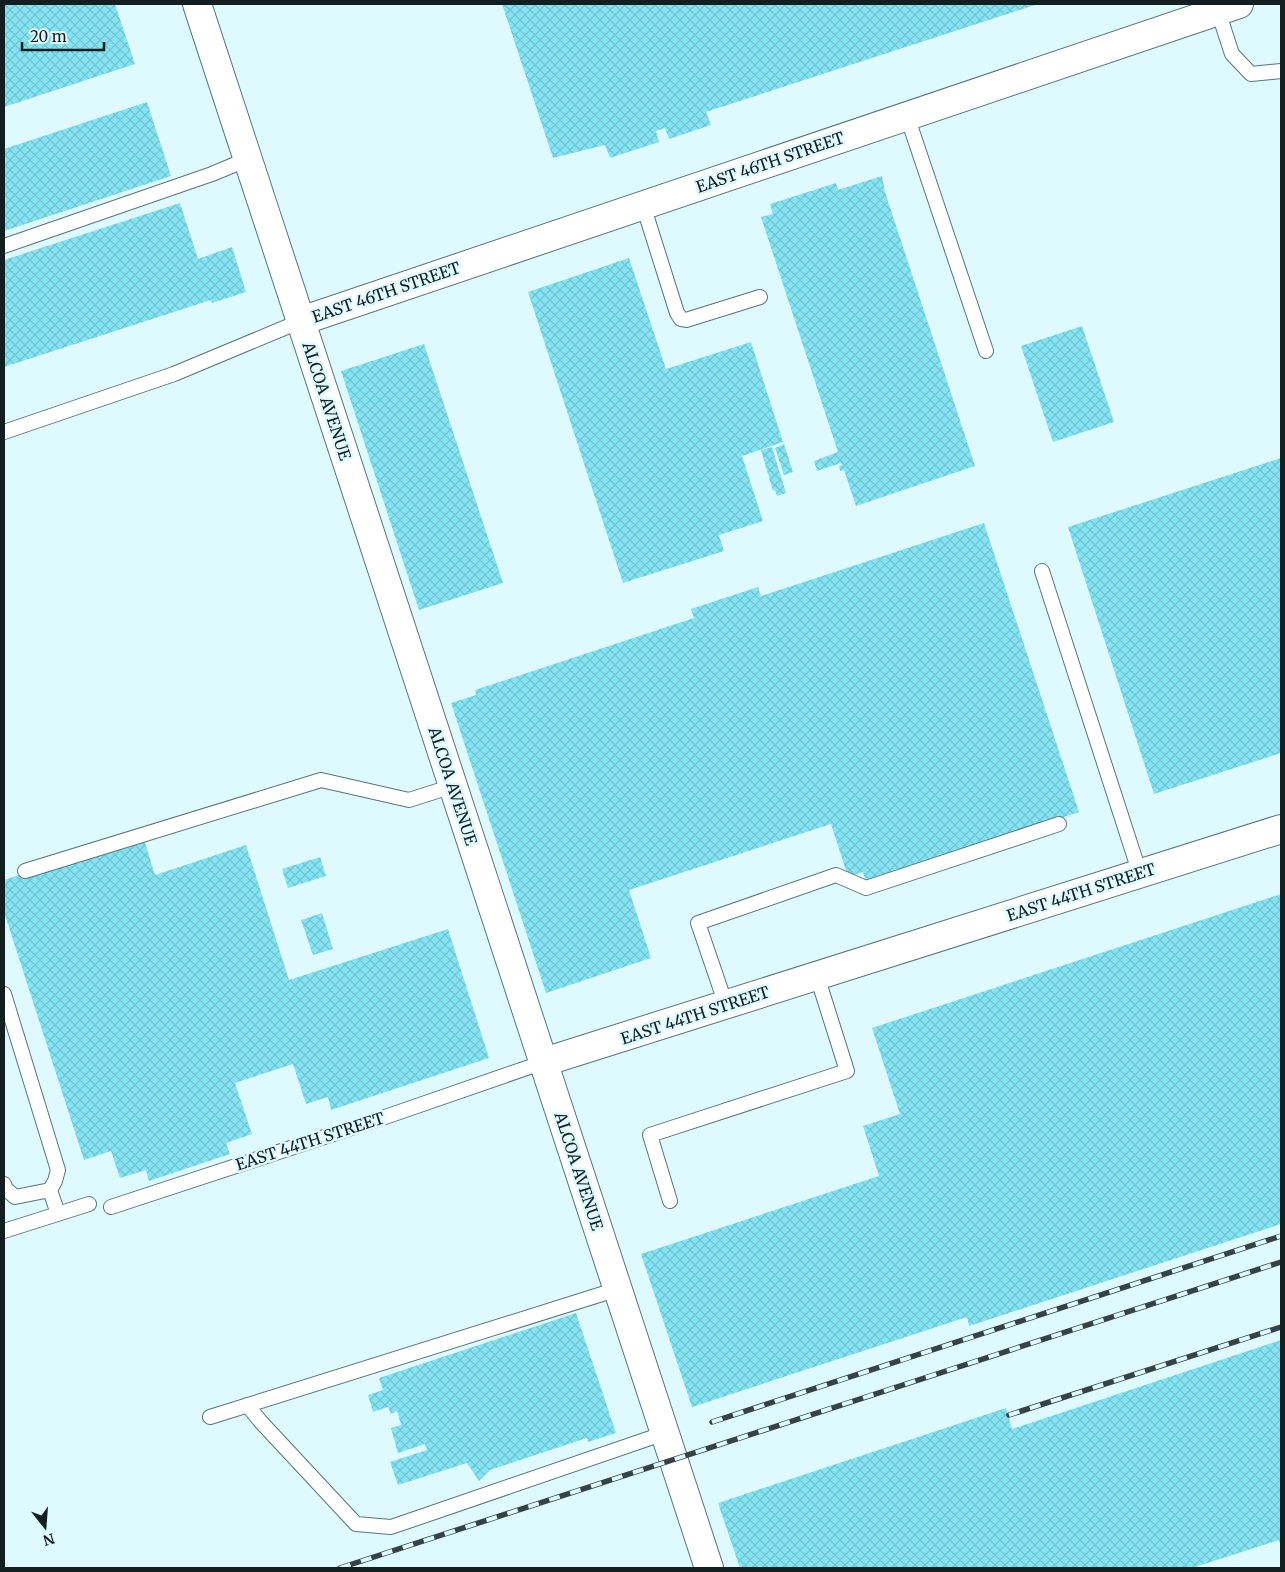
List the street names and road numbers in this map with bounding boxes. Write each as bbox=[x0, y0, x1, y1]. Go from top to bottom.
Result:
street label: EAST 46TH STREET bbox=[693, 127, 847, 197]
street label: EAST 46TH STREET bbox=[309, 257, 463, 327]
street label: ALCOA AVENUE bbox=[298, 338, 356, 464]
street label: ALCOA AVENUE bbox=[424, 723, 482, 849]
street label: EAST 44TH STREET bbox=[1004, 858, 1158, 926]
street label: EAST 44TH STREET bbox=[618, 981, 772, 1049]
street label: EAST 44TH STREET bbox=[233, 1107, 387, 1175]
street label: ALCOA AVENUE bbox=[550, 1108, 608, 1234]

